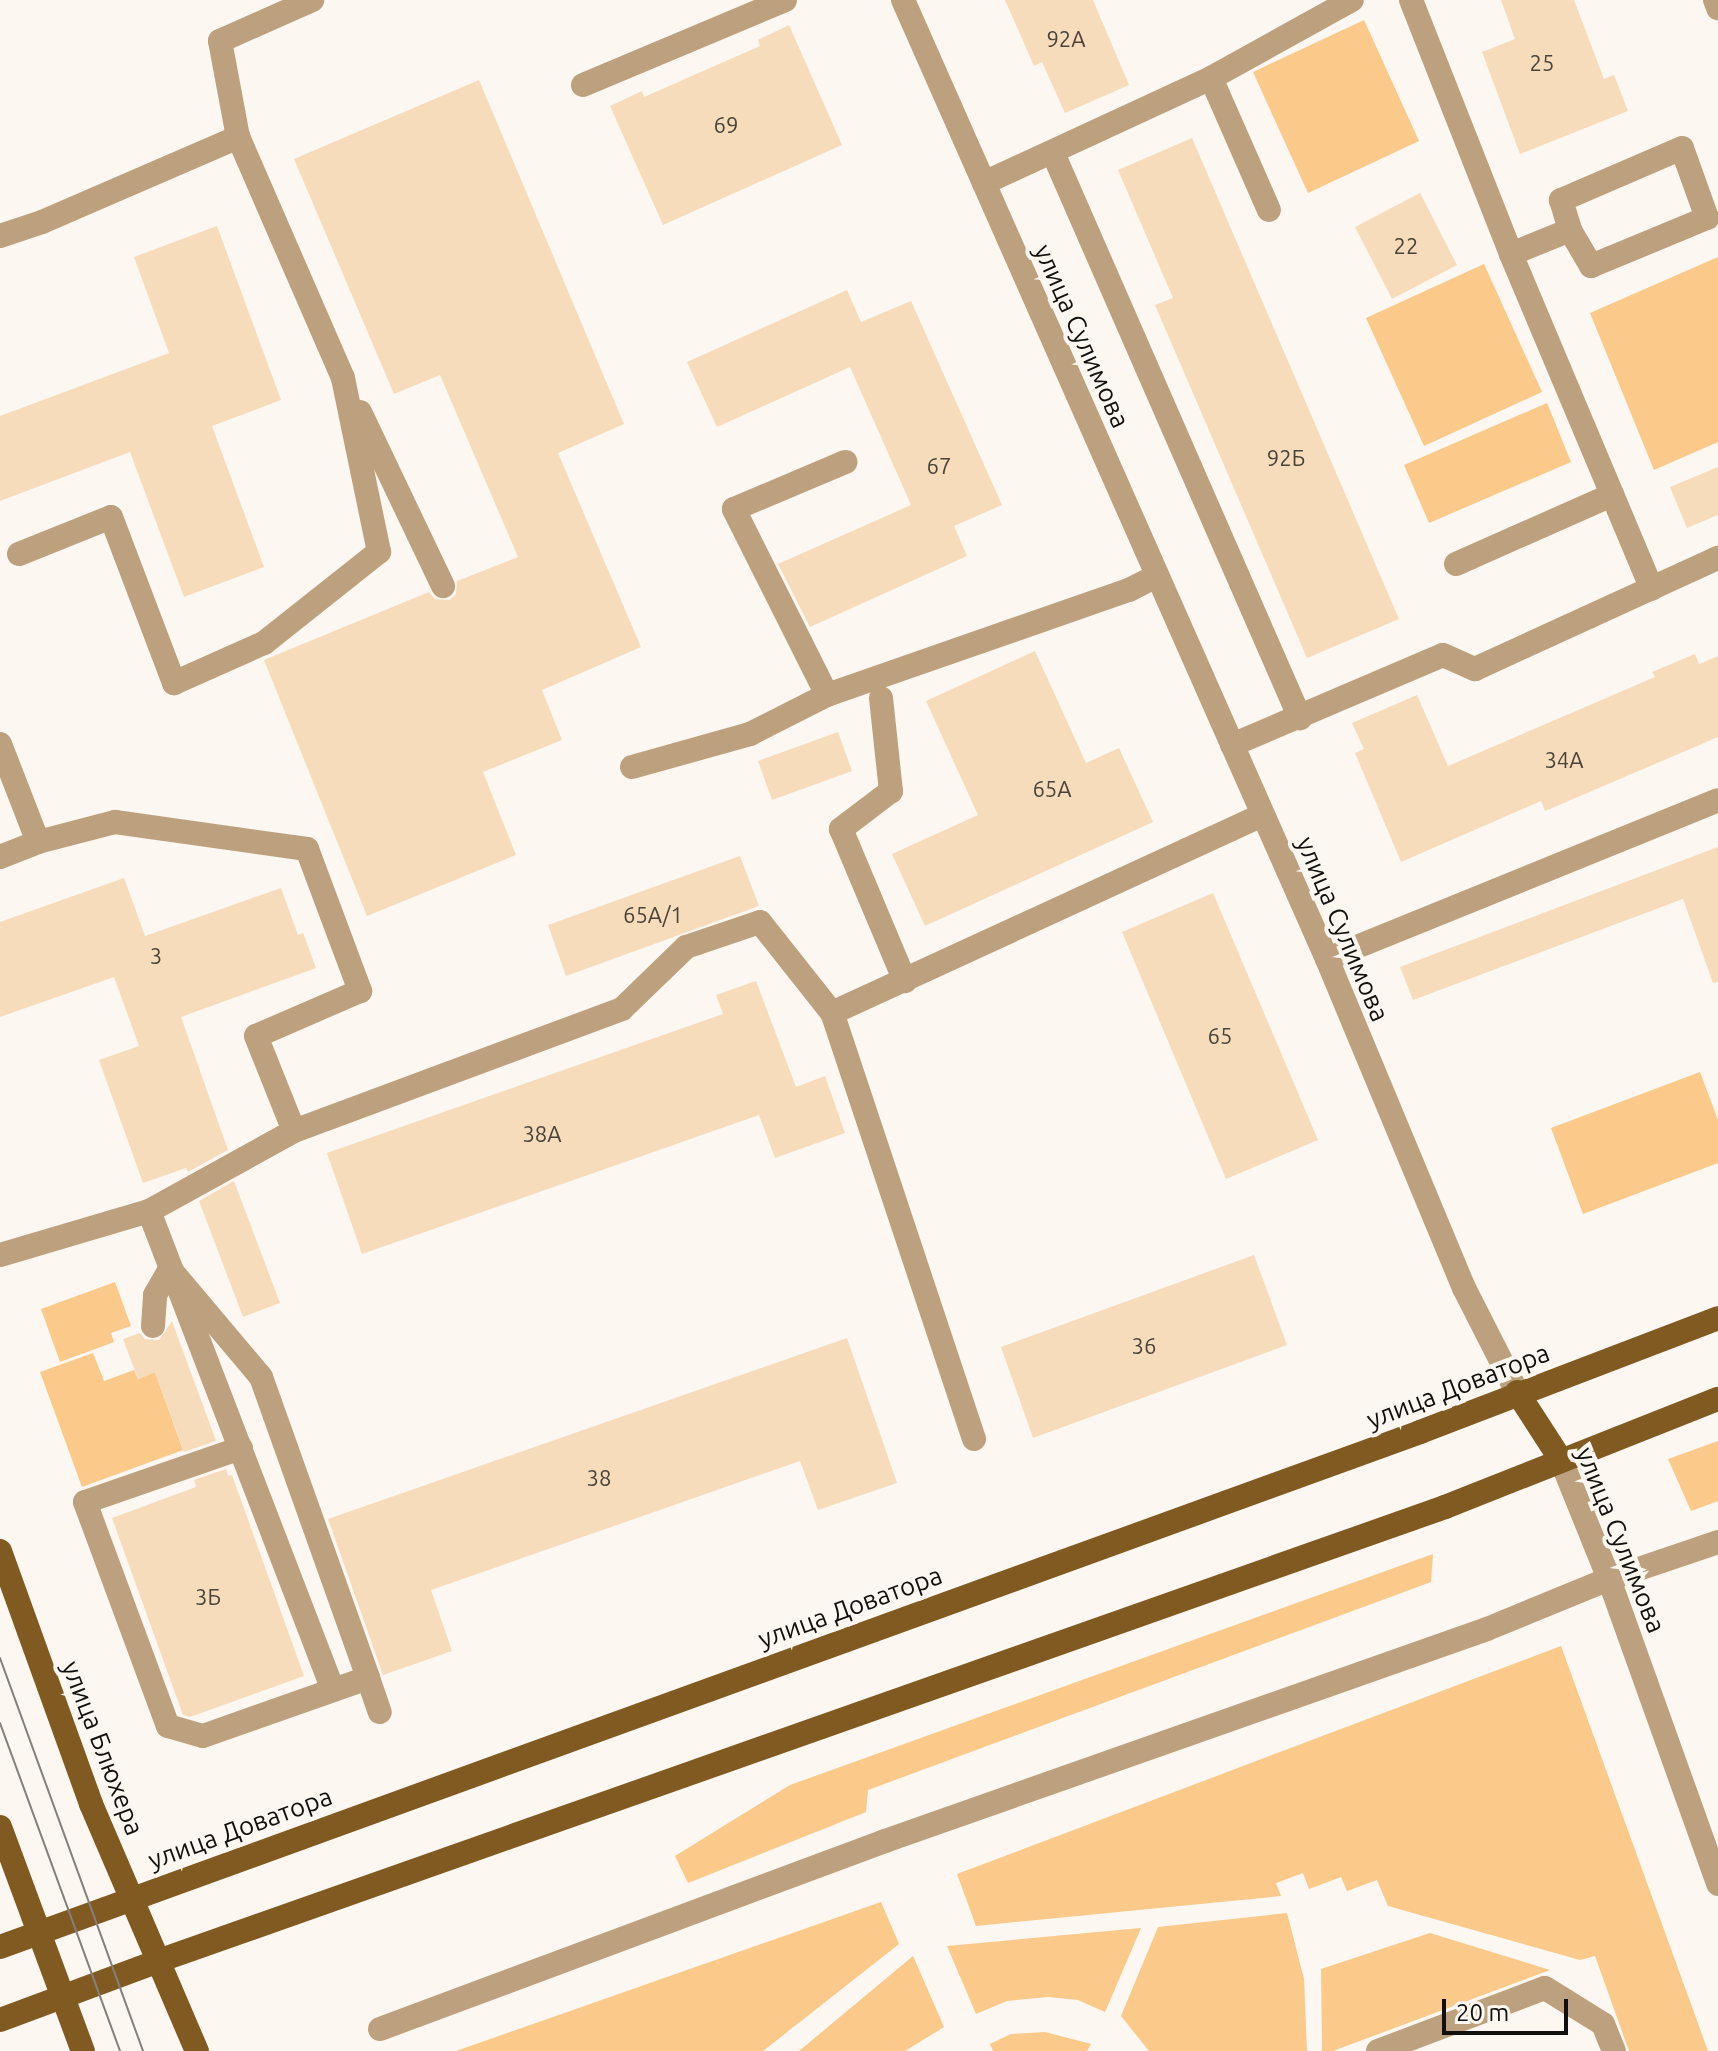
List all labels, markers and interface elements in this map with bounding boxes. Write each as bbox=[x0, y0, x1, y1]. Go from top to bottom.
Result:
house number: 92А bbox=[1046, 26, 1086, 52]
house number: 25 bbox=[1530, 50, 1554, 76]
house number: 69 bbox=[714, 112, 738, 138]
house number: 22 bbox=[1394, 233, 1418, 259]
street label: улица Сулимова bbox=[1028, 239, 1136, 433]
house number: 92Б bbox=[1267, 445, 1305, 471]
house number: 67 bbox=[927, 453, 951, 479]
house number: 34А bbox=[1544, 747, 1584, 773]
house number: 65А bbox=[1032, 776, 1072, 802]
street label: улица Сулимова bbox=[1290, 832, 1396, 1026]
house number: 65А/1 bbox=[623, 902, 683, 928]
house number: 3 bbox=[150, 943, 162, 969]
house number: 65 bbox=[1208, 1023, 1232, 1049]
house number: 38А bbox=[522, 1121, 562, 1147]
house number: 36 bbox=[1132, 1333, 1156, 1359]
street label: улица Доватора bbox=[1362, 1337, 1554, 1435]
street label: улица Сулимова bbox=[1570, 1443, 1672, 1637]
house number: 38 bbox=[587, 1465, 611, 1491]
street label: улица Доватора bbox=[754, 1559, 946, 1655]
house number: 3Б bbox=[195, 1584, 221, 1610]
street label: улица Блюхера bbox=[55, 1656, 151, 1840]
street label: улица Доватора bbox=[144, 1780, 336, 1876]
scale bar bbox=[1446, 1983, 1572, 2033]
text: 20 m bbox=[1456, 1999, 1509, 2026]

